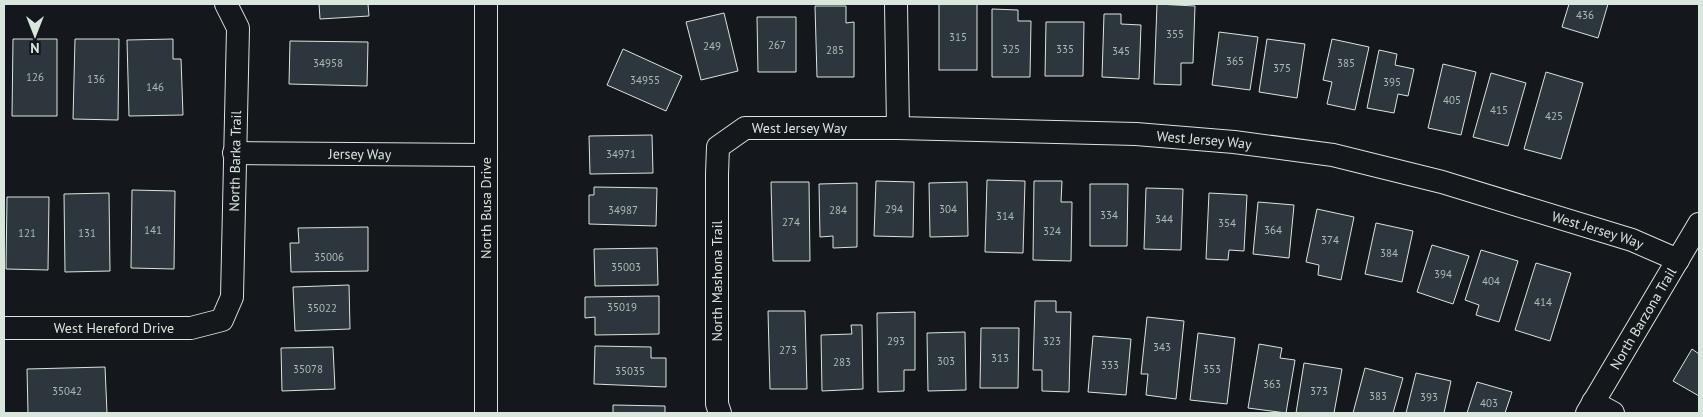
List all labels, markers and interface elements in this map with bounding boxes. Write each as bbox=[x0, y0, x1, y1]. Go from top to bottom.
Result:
house number: 436 bbox=[1576, 8, 1594, 22]
north arrow bbox=[10, 10, 60, 60]
house number: 355 bbox=[1166, 27, 1184, 41]
house number: 315 bbox=[949, 30, 967, 44]
house number: 267 bbox=[768, 38, 786, 52]
text: N bbox=[30, 39, 40, 57]
house number: 249 bbox=[703, 39, 721, 53]
house number: 325 bbox=[1002, 42, 1020, 56]
house number: 335 bbox=[1056, 42, 1074, 56]
house number: 285 bbox=[826, 43, 844, 57]
house number: 345 bbox=[1112, 44, 1130, 58]
house number: 365 bbox=[1226, 54, 1244, 68]
house number: 34958 bbox=[313, 56, 343, 70]
house number: 385 bbox=[1337, 56, 1355, 70]
house number: 375 bbox=[1273, 61, 1291, 75]
house number: 126 bbox=[26, 70, 44, 84]
house number: 136 bbox=[87, 72, 105, 86]
house number: 34955 bbox=[630, 73, 660, 87]
house number: 395 bbox=[1383, 75, 1401, 89]
house number: 146 bbox=[146, 80, 164, 94]
house number: 405 bbox=[1443, 93, 1461, 107]
house number: 415 bbox=[1490, 103, 1508, 117]
house number: 425 bbox=[1545, 109, 1563, 123]
street label: North Barka Trail bbox=[225, 110, 245, 212]
street label: West Jersey Way bbox=[752, 119, 848, 137]
street label: West Jersey Way bbox=[1156, 127, 1253, 153]
street label: Jersey Way bbox=[328, 145, 392, 163]
house number: 34971 bbox=[606, 147, 636, 161]
street label: North Busa Drive bbox=[477, 157, 495, 259]
house number: 294 bbox=[885, 202, 903, 216]
house number: 304 bbox=[939, 202, 957, 216]
house number: 34987 bbox=[608, 203, 638, 217]
house number: 284 bbox=[829, 203, 847, 217]
street label: West Jersey Way bbox=[1550, 207, 1647, 253]
house number: 334 bbox=[1100, 208, 1118, 222]
house number: 314 bbox=[996, 209, 1014, 223]
house number: 344 bbox=[1155, 212, 1173, 226]
house number: 274 bbox=[782, 215, 800, 229]
house number: 354 bbox=[1218, 216, 1236, 230]
street label: North Mashona Trail bbox=[708, 220, 726, 342]
house number: 141 bbox=[144, 223, 162, 237]
house number: 364 bbox=[1264, 223, 1282, 237]
house number: 324 bbox=[1043, 224, 1061, 238]
house number: 121 bbox=[18, 226, 36, 240]
house number: 131 bbox=[78, 226, 96, 240]
house number: 374 bbox=[1321, 233, 1339, 247]
house number: 384 bbox=[1380, 246, 1398, 260]
house number: 35006 bbox=[314, 250, 344, 264]
house number: 35003 bbox=[611, 260, 641, 274]
street label: North Barzona Trail bbox=[1606, 264, 1680, 373]
house number: 394 bbox=[1434, 267, 1452, 281]
house number: 404 bbox=[1482, 274, 1500, 288]
house number: 414 bbox=[1534, 295, 1552, 309]
house number: 35019 bbox=[607, 300, 637, 314]
house number: 35022 bbox=[307, 301, 337, 315]
street label: West Hereford Drive bbox=[54, 319, 174, 337]
house number: 293 bbox=[887, 334, 905, 348]
house number: 323 bbox=[1043, 334, 1061, 348]
house number: 343 bbox=[1153, 340, 1171, 354]
house number: 273 bbox=[779, 343, 797, 357]
house number: 313 bbox=[991, 351, 1009, 365]
house number: 303 bbox=[937, 354, 955, 368]
house number: 283 bbox=[833, 355, 851, 369]
house number: 333 bbox=[1101, 358, 1119, 372]
house number: 35078 bbox=[293, 362, 323, 376]
house number: 353 bbox=[1203, 362, 1221, 376]
house number: 35035 bbox=[615, 364, 645, 378]
house number: 363 bbox=[1263, 377, 1281, 391]
house number: 35042 bbox=[52, 384, 82, 398]
house number: 373 bbox=[1310, 384, 1328, 398]
house number: 383 bbox=[1369, 389, 1387, 403]
house number: 393 bbox=[1420, 390, 1438, 404]
house number: 403 bbox=[1480, 396, 1498, 410]

